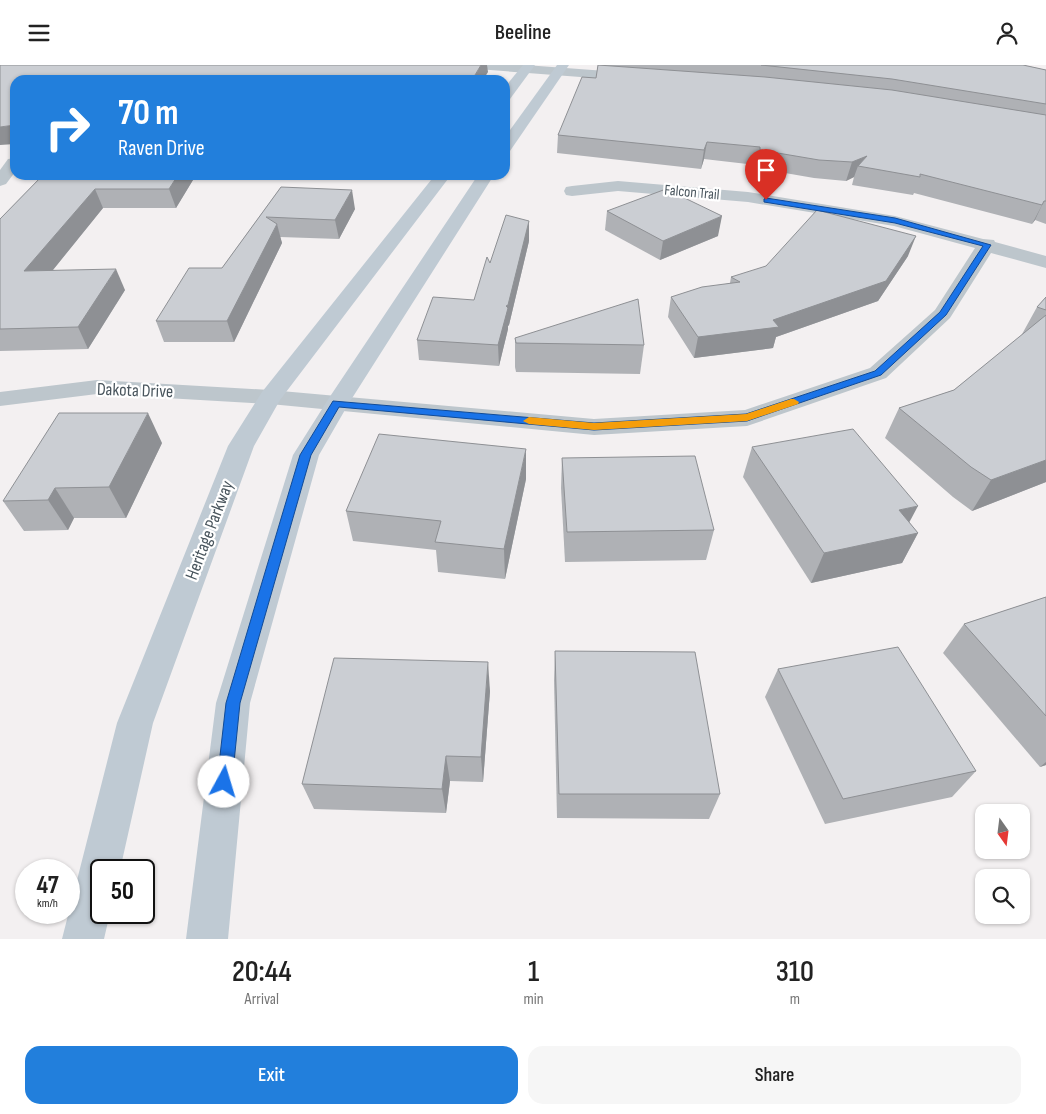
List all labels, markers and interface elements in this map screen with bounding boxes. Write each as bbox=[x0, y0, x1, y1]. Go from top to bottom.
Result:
icon: menu bbox=[25, 19, 53, 47]
text: Beeline bbox=[495, 19, 551, 46]
icon: person bbox=[993, 19, 1021, 47]
text: 70 m bbox=[118, 92, 178, 135]
icon: right bbox=[35, 95, 100, 160]
text: Raven Drive bbox=[118, 135, 205, 162]
pin bbox=[745, 149, 787, 200]
icon: arrive bbox=[752, 156, 780, 184]
street label: Falcon Trail bbox=[664, 181, 720, 204]
street label: Dakota Drive bbox=[96, 379, 173, 402]
street label: Heritage Parkway bbox=[181, 478, 238, 583]
position arrow bbox=[197, 755, 249, 807]
north arrow bbox=[975, 804, 1030, 859]
map controls bbox=[975, 804, 1030, 924]
speed limit sign: 50 bbox=[90, 859, 155, 924]
button: search bbox=[975, 869, 1030, 924]
text: 47 bbox=[36, 870, 59, 901]
text: km/h bbox=[37, 896, 58, 911]
text: 20:44 bbox=[232, 954, 292, 990]
text: 1 bbox=[528, 954, 539, 990]
text: 310 bbox=[776, 954, 814, 990]
text: Arrival bbox=[245, 990, 279, 1009]
text: min bbox=[524, 990, 544, 1009]
text: m bbox=[790, 990, 800, 1009]
button: Exit bbox=[25, 1046, 518, 1104]
button: Share bbox=[528, 1046, 1021, 1104]

